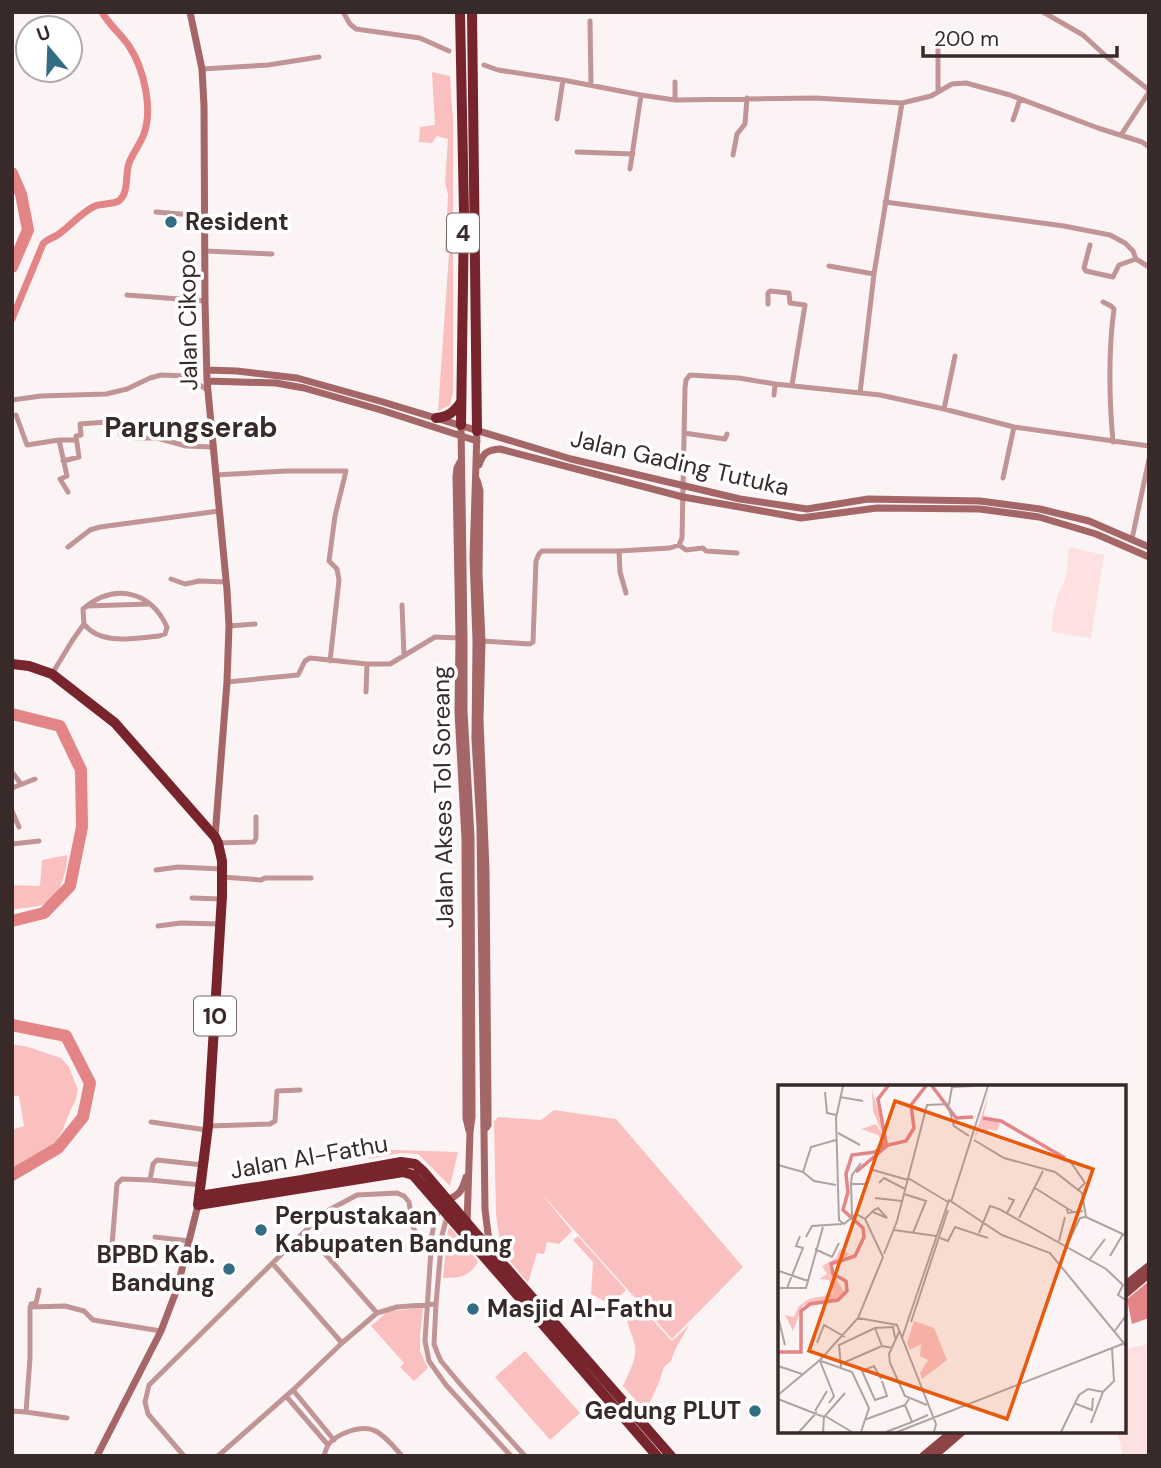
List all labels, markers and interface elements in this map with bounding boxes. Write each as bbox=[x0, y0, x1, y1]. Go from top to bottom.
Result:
north arrow bbox=[14, 14, 84, 84]
scale bar bbox=[923, 14, 1117, 58]
text: U bbox=[33, 19, 54, 47]
text: 200 m bbox=[934, 25, 999, 53]
place label: Resident bbox=[185, 206, 289, 237]
marker: Resident bbox=[163, 214, 179, 230]
road number: 4 bbox=[447, 214, 479, 252]
street label: Jalan Cikopo bbox=[171, 249, 204, 391]
district label: Parungserab bbox=[104, 409, 278, 446]
street label: Jalan Gading Tutuka bbox=[568, 422, 792, 503]
street label: Jalan Akses Tol Soreang bbox=[425, 665, 460, 929]
road number: 10 bbox=[194, 996, 236, 1036]
inset map bbox=[778, 1085, 1126, 1433]
street label: Jalan Al-Fathu bbox=[228, 1127, 390, 1186]
place label: Perpustakaan Kabupaten Bandung bbox=[275, 1200, 513, 1259]
marker: Perpustakaan Kabupaten Bandung bbox=[253, 1222, 269, 1238]
place label: BPBD Kab. Bandung bbox=[96, 1239, 215, 1298]
marker: BPBD Kab. Bandung bbox=[221, 1261, 237, 1277]
place label: Masjid Al-Fathu bbox=[487, 1293, 673, 1324]
marker: Masjid Al-Fathu bbox=[465, 1301, 481, 1317]
place label: Gedung PLUT bbox=[584, 1395, 741, 1426]
marker: Gedung PLUT bbox=[747, 1403, 763, 1419]

